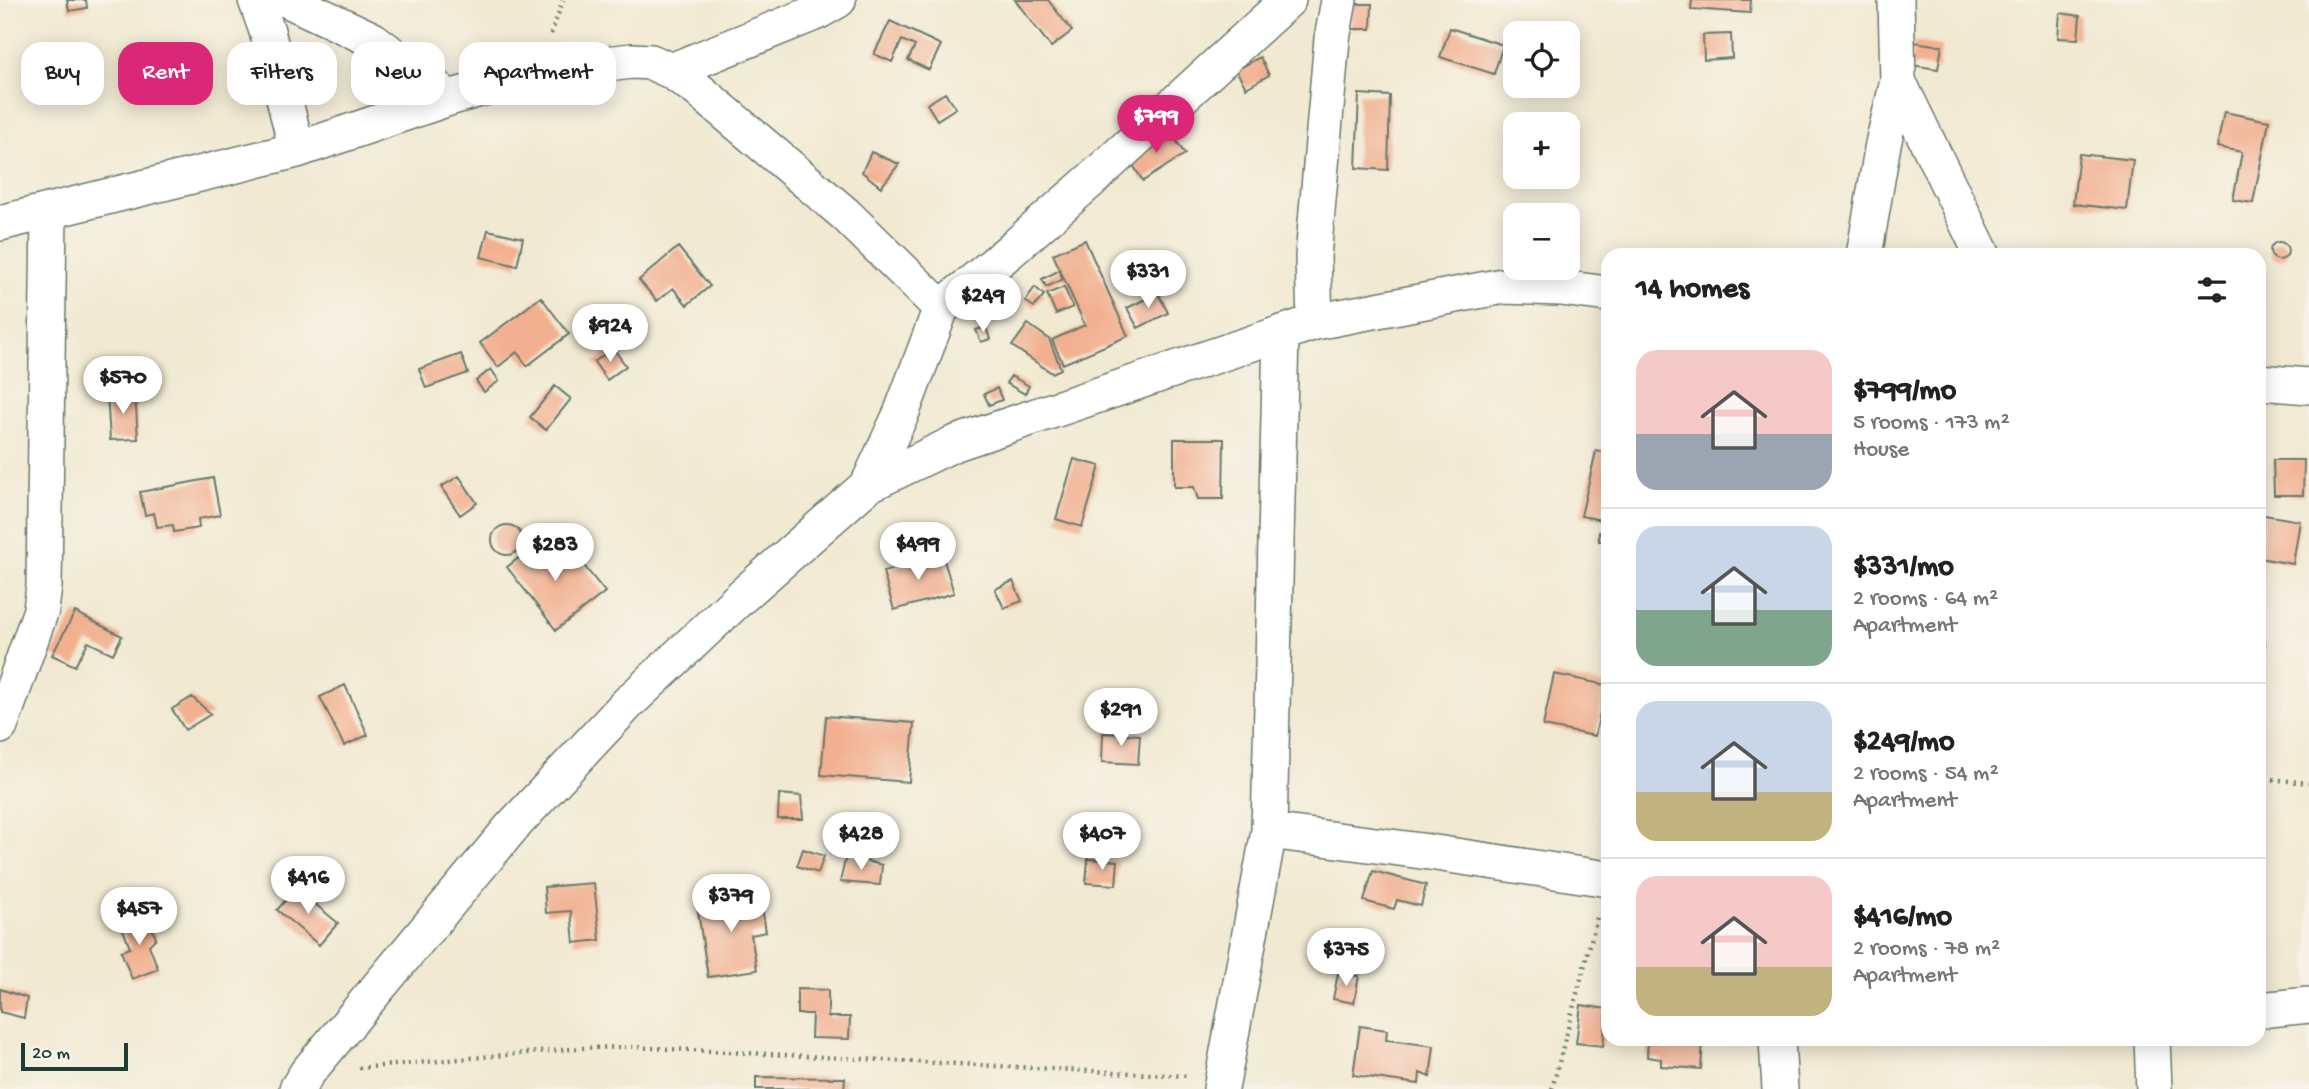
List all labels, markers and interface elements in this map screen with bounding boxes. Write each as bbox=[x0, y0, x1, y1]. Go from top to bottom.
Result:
map controls bbox=[1503, 21, 1580, 280]
button: locate bbox=[1503, 21, 1580, 98]
chip: Buy bbox=[21, 42, 104, 105]
chip: Rent bbox=[118, 42, 213, 105]
chip: Filters bbox=[227, 42, 337, 105]
chip: New bbox=[351, 42, 445, 105]
chip: Apartment bbox=[459, 42, 616, 105]
pin: $799 bbox=[1115, 96, 1197, 155]
text: $799 bbox=[1133, 104, 1179, 131]
button: + bbox=[1503, 112, 1580, 189]
button: − bbox=[1503, 203, 1580, 280]
pin: $331 bbox=[1107, 250, 1189, 310]
text: $331 bbox=[1126, 259, 1170, 286]
icon: filters bbox=[2193, 271, 2231, 309]
text: 14 homes bbox=[1636, 273, 1749, 308]
pin: $249 bbox=[942, 274, 1024, 334]
text: $249 bbox=[961, 283, 1005, 310]
pin: $924 bbox=[569, 304, 651, 364]
text: $924 bbox=[588, 313, 632, 340]
pin: $570 bbox=[82, 356, 164, 416]
text: $570 bbox=[99, 365, 147, 392]
text: $799/mo bbox=[1853, 375, 1956, 410]
icon: home bbox=[1692, 378, 1776, 462]
text: 5 rooms · 173 m² bbox=[1853, 410, 2010, 437]
text: House bbox=[1853, 437, 1909, 464]
pin: $499 bbox=[877, 522, 959, 582]
pin: $283 bbox=[514, 524, 596, 583]
text: $499 bbox=[896, 531, 940, 558]
text: $283 bbox=[532, 532, 578, 559]
text: $331/mo bbox=[1853, 551, 1954, 586]
icon: home bbox=[1692, 554, 1776, 638]
text: 2 rooms · 64 m² bbox=[1853, 586, 1998, 613]
text: Apartment bbox=[1853, 613, 1957, 640]
pin: $291 bbox=[1080, 688, 1162, 748]
text: $291 bbox=[1100, 697, 1142, 724]
text: $249/mo bbox=[1853, 726, 1954, 761]
icon: home bbox=[1692, 729, 1776, 813]
text: 2 rooms · 54 m² bbox=[1853, 761, 1999, 788]
text: Apartment bbox=[1853, 788, 1957, 815]
pin: $428 bbox=[820, 812, 902, 872]
pin: $407 bbox=[1061, 812, 1143, 872]
text: $428 bbox=[838, 821, 884, 848]
text: $407 bbox=[1079, 821, 1125, 848]
pin: $416 bbox=[267, 856, 349, 916]
text: $416 bbox=[287, 865, 329, 892]
pin: $379 bbox=[690, 874, 772, 934]
text: $379 bbox=[708, 883, 754, 910]
pin: $457 bbox=[98, 888, 180, 947]
text: $457 bbox=[116, 896, 162, 923]
text: $416/mo bbox=[1853, 901, 1952, 936]
icon: home bbox=[1692, 904, 1776, 988]
pin: $375 bbox=[1305, 928, 1387, 988]
text: 2 rooms · 78 m² bbox=[1853, 936, 2000, 963]
text: $375 bbox=[1323, 937, 1369, 964]
text: Apartment bbox=[1853, 963, 1957, 990]
scale bar bbox=[21, 1040, 128, 1072]
text: 20 m bbox=[32, 1043, 70, 1066]

